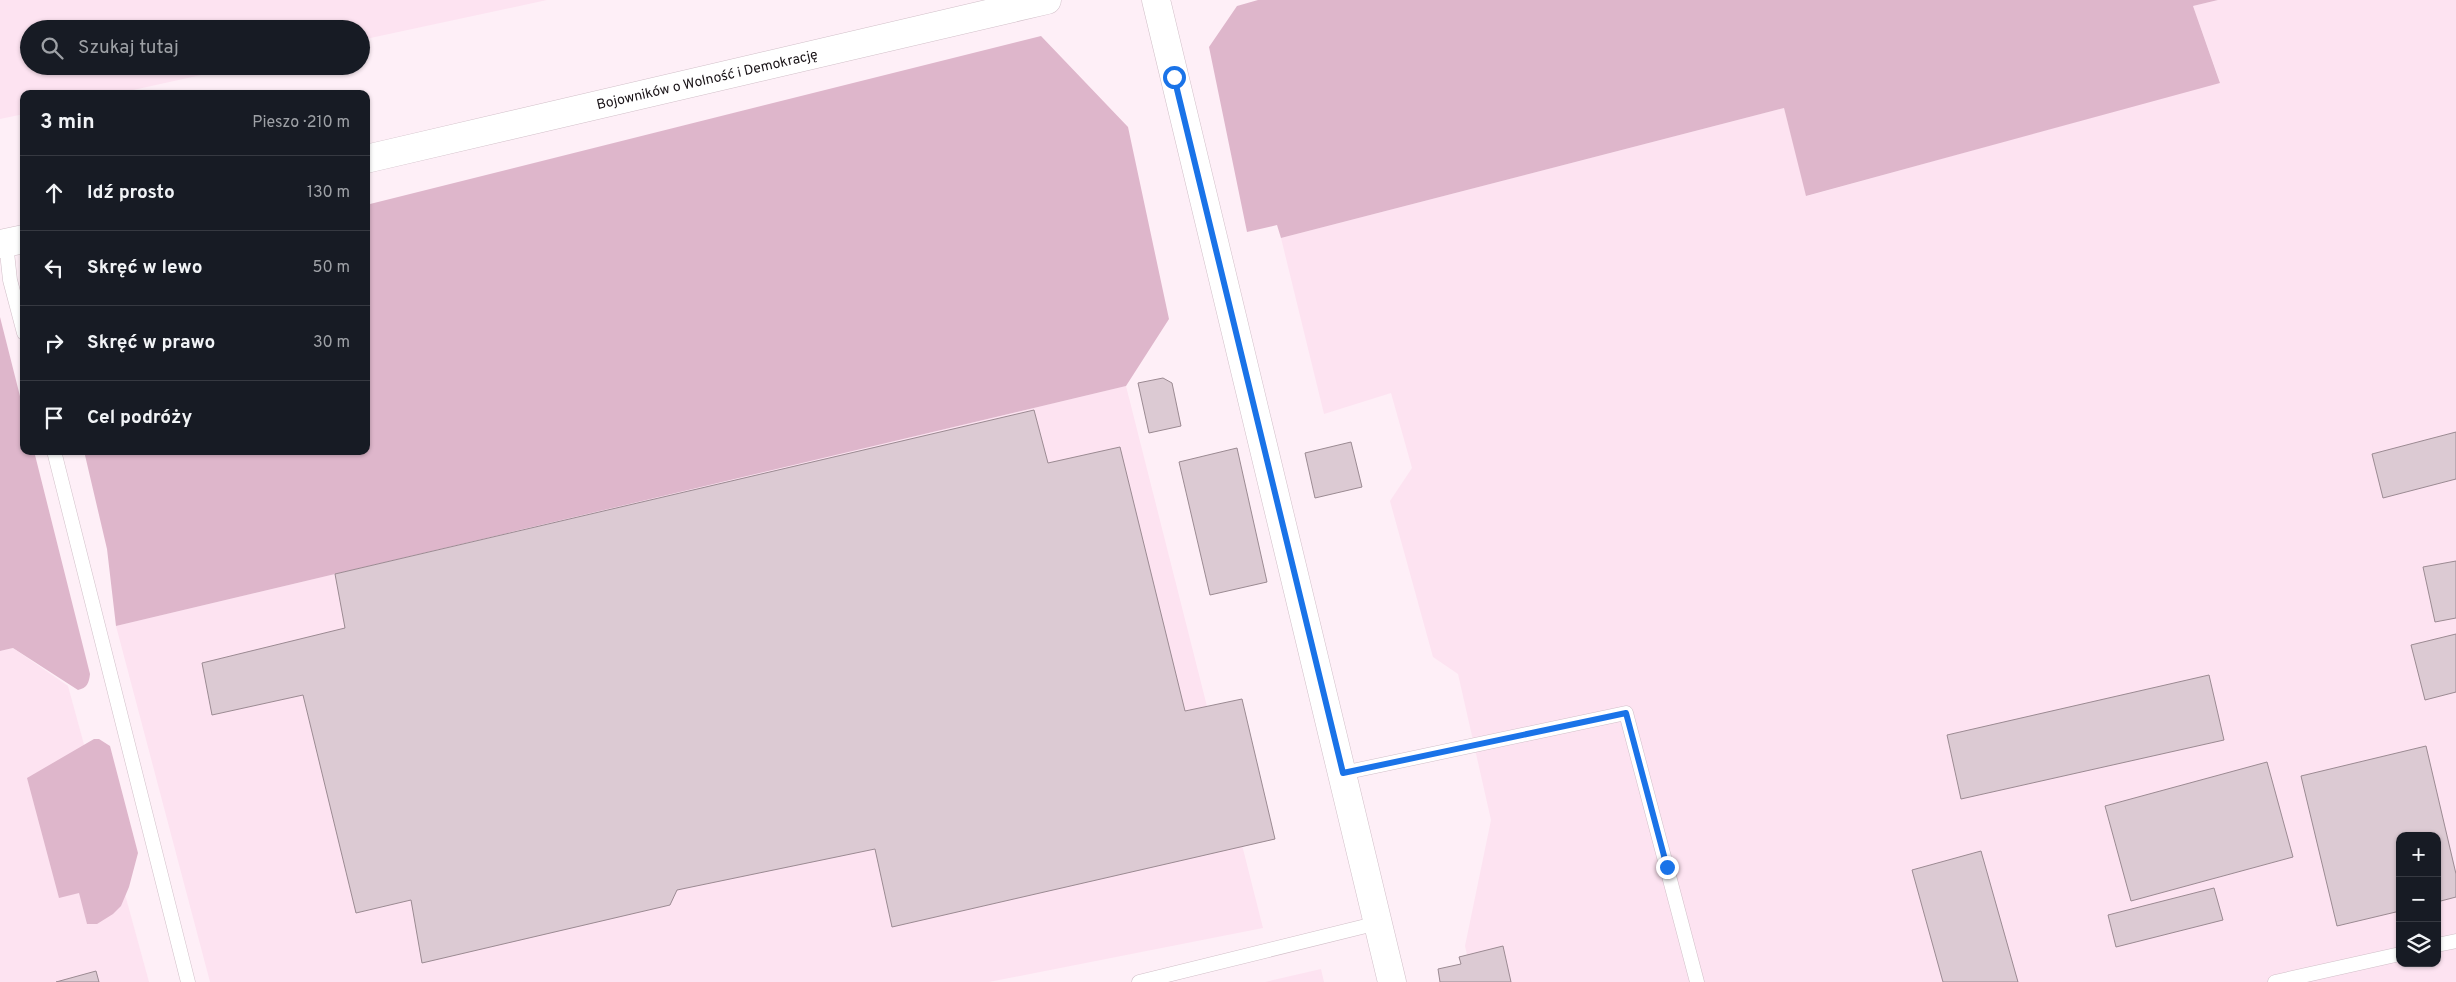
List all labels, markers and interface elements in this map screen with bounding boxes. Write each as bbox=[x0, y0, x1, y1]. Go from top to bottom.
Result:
search box bbox=[20, 20, 370, 75]
icon: search bbox=[38, 34, 66, 62]
text: Szukaj tutaj bbox=[78, 36, 179, 60]
street label: Bojowników o Wolność i Demokrację bbox=[595, 47, 820, 114]
route start bbox=[1163, 66, 1186, 89]
text: 3 min bbox=[40, 109, 95, 136]
text: Pieszo · 210 m bbox=[252, 113, 350, 133]
icon: ahead bbox=[40, 179, 68, 207]
text: Idź prosto bbox=[87, 181, 175, 205]
text: 130 m bbox=[307, 183, 350, 203]
icon: left bbox=[40, 254, 68, 282]
text: Skręć w lewo bbox=[87, 256, 202, 280]
text: 50 m bbox=[313, 258, 350, 278]
icon: right bbox=[40, 329, 68, 357]
text: Skręć w prawo bbox=[87, 331, 215, 355]
text: 30 m bbox=[313, 333, 350, 353]
icon: arrive bbox=[40, 404, 68, 432]
text: Cel podróży bbox=[87, 406, 192, 430]
map controls bbox=[2396, 832, 2441, 967]
button: + bbox=[2396, 832, 2441, 877]
route end bbox=[1656, 856, 1679, 879]
button: − bbox=[2396, 877, 2441, 922]
button: layers bbox=[2396, 922, 2441, 967]

